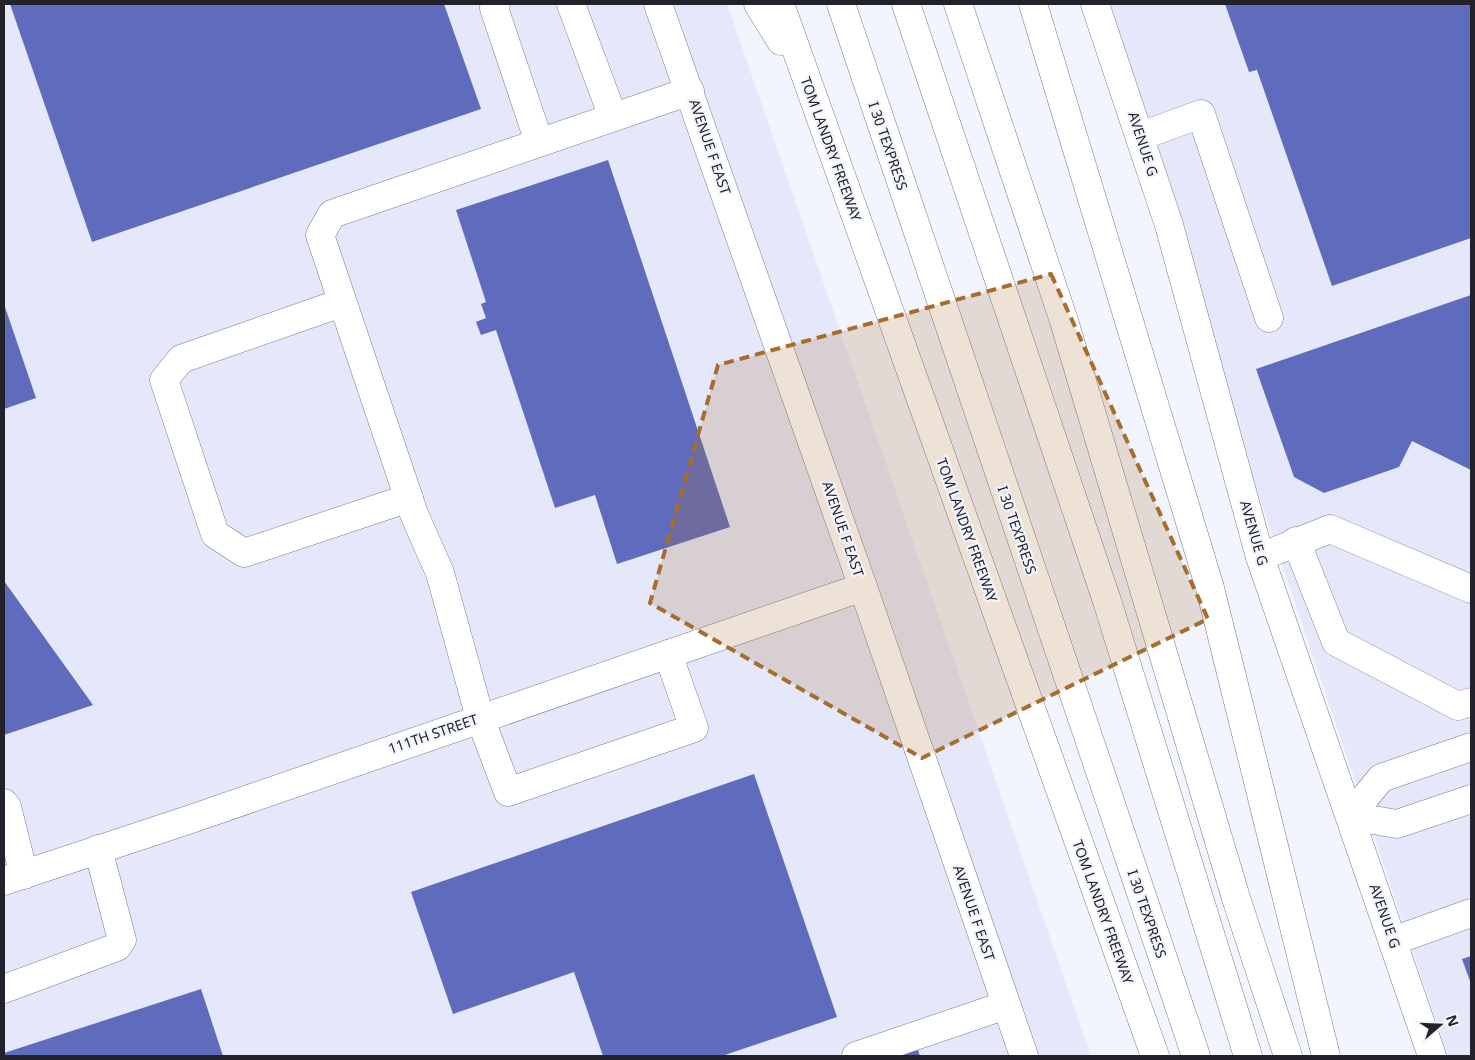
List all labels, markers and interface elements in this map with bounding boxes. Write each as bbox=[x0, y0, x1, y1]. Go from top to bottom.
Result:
street label: TOM LANDRY FREEWAY bbox=[797, 74, 866, 224]
street label: AVENUE F EAST bbox=[685, 96, 736, 197]
street label: I 30 TEXPRESS bbox=[864, 99, 913, 193]
street label: AVENUE G bbox=[1124, 109, 1163, 179]
street label: TOM LANDRY FREEWAY bbox=[933, 455, 1002, 605]
street label: AVENUE F EAST bbox=[818, 478, 869, 579]
street label: I 30 TEXPRESS bbox=[993, 483, 1042, 577]
street label: AVENUE G bbox=[1236, 498, 1273, 568]
street label: 111TH STREET bbox=[386, 709, 480, 758]
street label: TOM LANDRY FREEWAY bbox=[1069, 837, 1138, 987]
street label: AVENUE F EAST bbox=[949, 862, 1000, 963]
street label: I 30 TEXPRESS bbox=[1123, 867, 1172, 961]
street label: AVENUE G bbox=[1366, 881, 1405, 951]
north arrow bbox=[1415, 1000, 1465, 1050]
text: N bbox=[1442, 1012, 1464, 1029]

